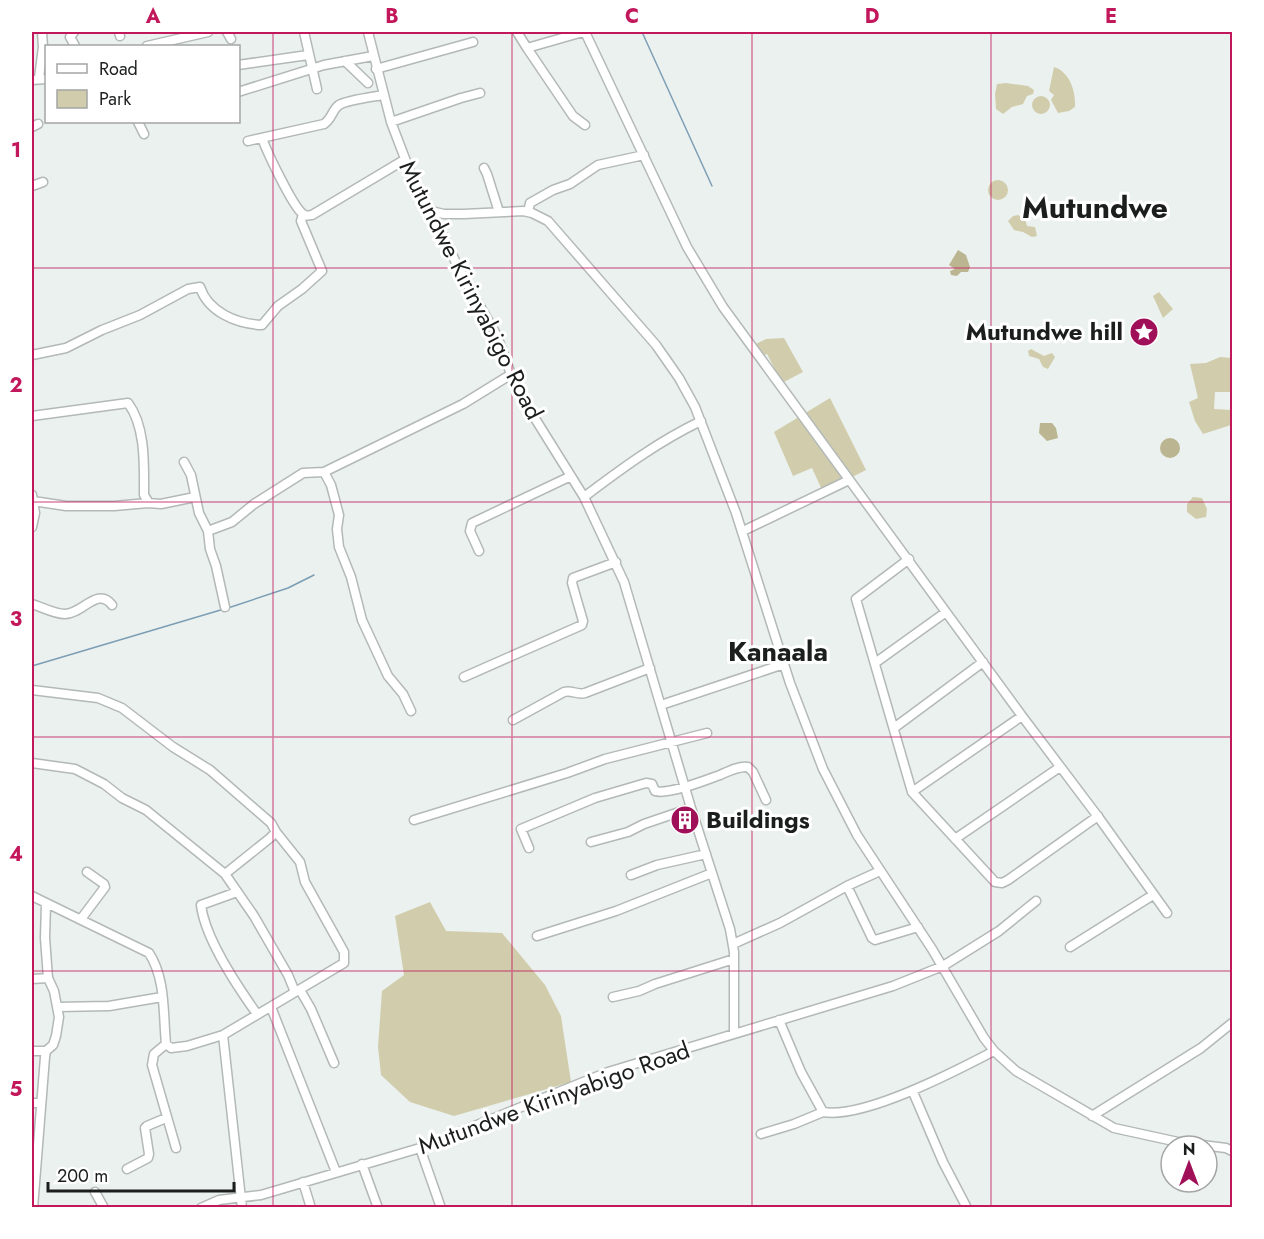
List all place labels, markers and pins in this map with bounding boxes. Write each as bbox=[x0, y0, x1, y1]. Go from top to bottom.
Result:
place label: Mutundwe hill bbox=[966, 314, 1123, 349]
place icon: Mutundwe hill bbox=[1128, 316, 1160, 348]
place label: Buildings bbox=[706, 802, 810, 837]
building icon: Buildings bbox=[669, 804, 701, 836]

